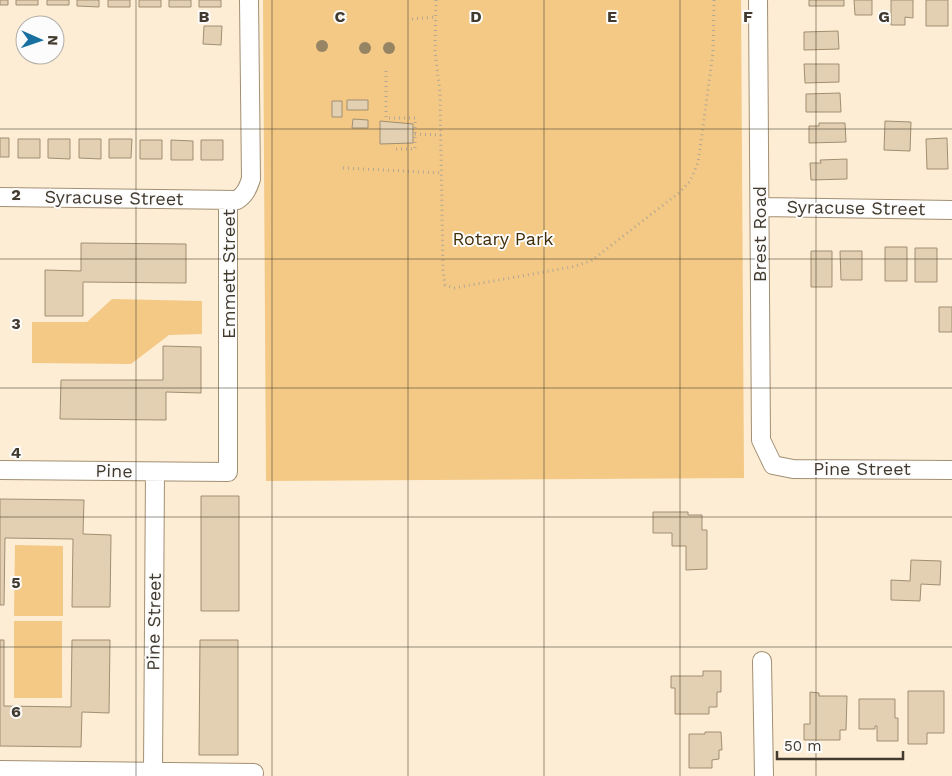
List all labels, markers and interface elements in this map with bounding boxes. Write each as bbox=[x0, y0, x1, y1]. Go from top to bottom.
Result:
text: B bbox=[199, 7, 210, 26]
text: C bbox=[335, 7, 346, 26]
text: D bbox=[470, 7, 482, 26]
text: E bbox=[607, 7, 617, 26]
text: F bbox=[743, 7, 753, 26]
text: G bbox=[878, 7, 890, 26]
north arrow bbox=[15, 15, 65, 65]
text: N bbox=[45, 35, 61, 46]
text: 2 bbox=[11, 185, 21, 204]
street label: Syracuse Street bbox=[44, 186, 184, 209]
street label: Brest Road bbox=[749, 186, 770, 282]
street label: Syracuse Street bbox=[786, 196, 926, 219]
street label: Emmett Street bbox=[218, 208, 239, 339]
park label: Rotary Park bbox=[452, 228, 554, 249]
text: 3 bbox=[11, 314, 21, 333]
text: 4 bbox=[11, 443, 21, 462]
street label: Pine Street bbox=[813, 458, 911, 479]
street label: Pine bbox=[95, 460, 133, 481]
text: 5 bbox=[11, 573, 21, 592]
street label: Pine Street bbox=[142, 573, 165, 671]
text: 6 bbox=[11, 702, 21, 721]
scale bar bbox=[777, 728, 903, 760]
text: 50 m bbox=[784, 737, 821, 755]

